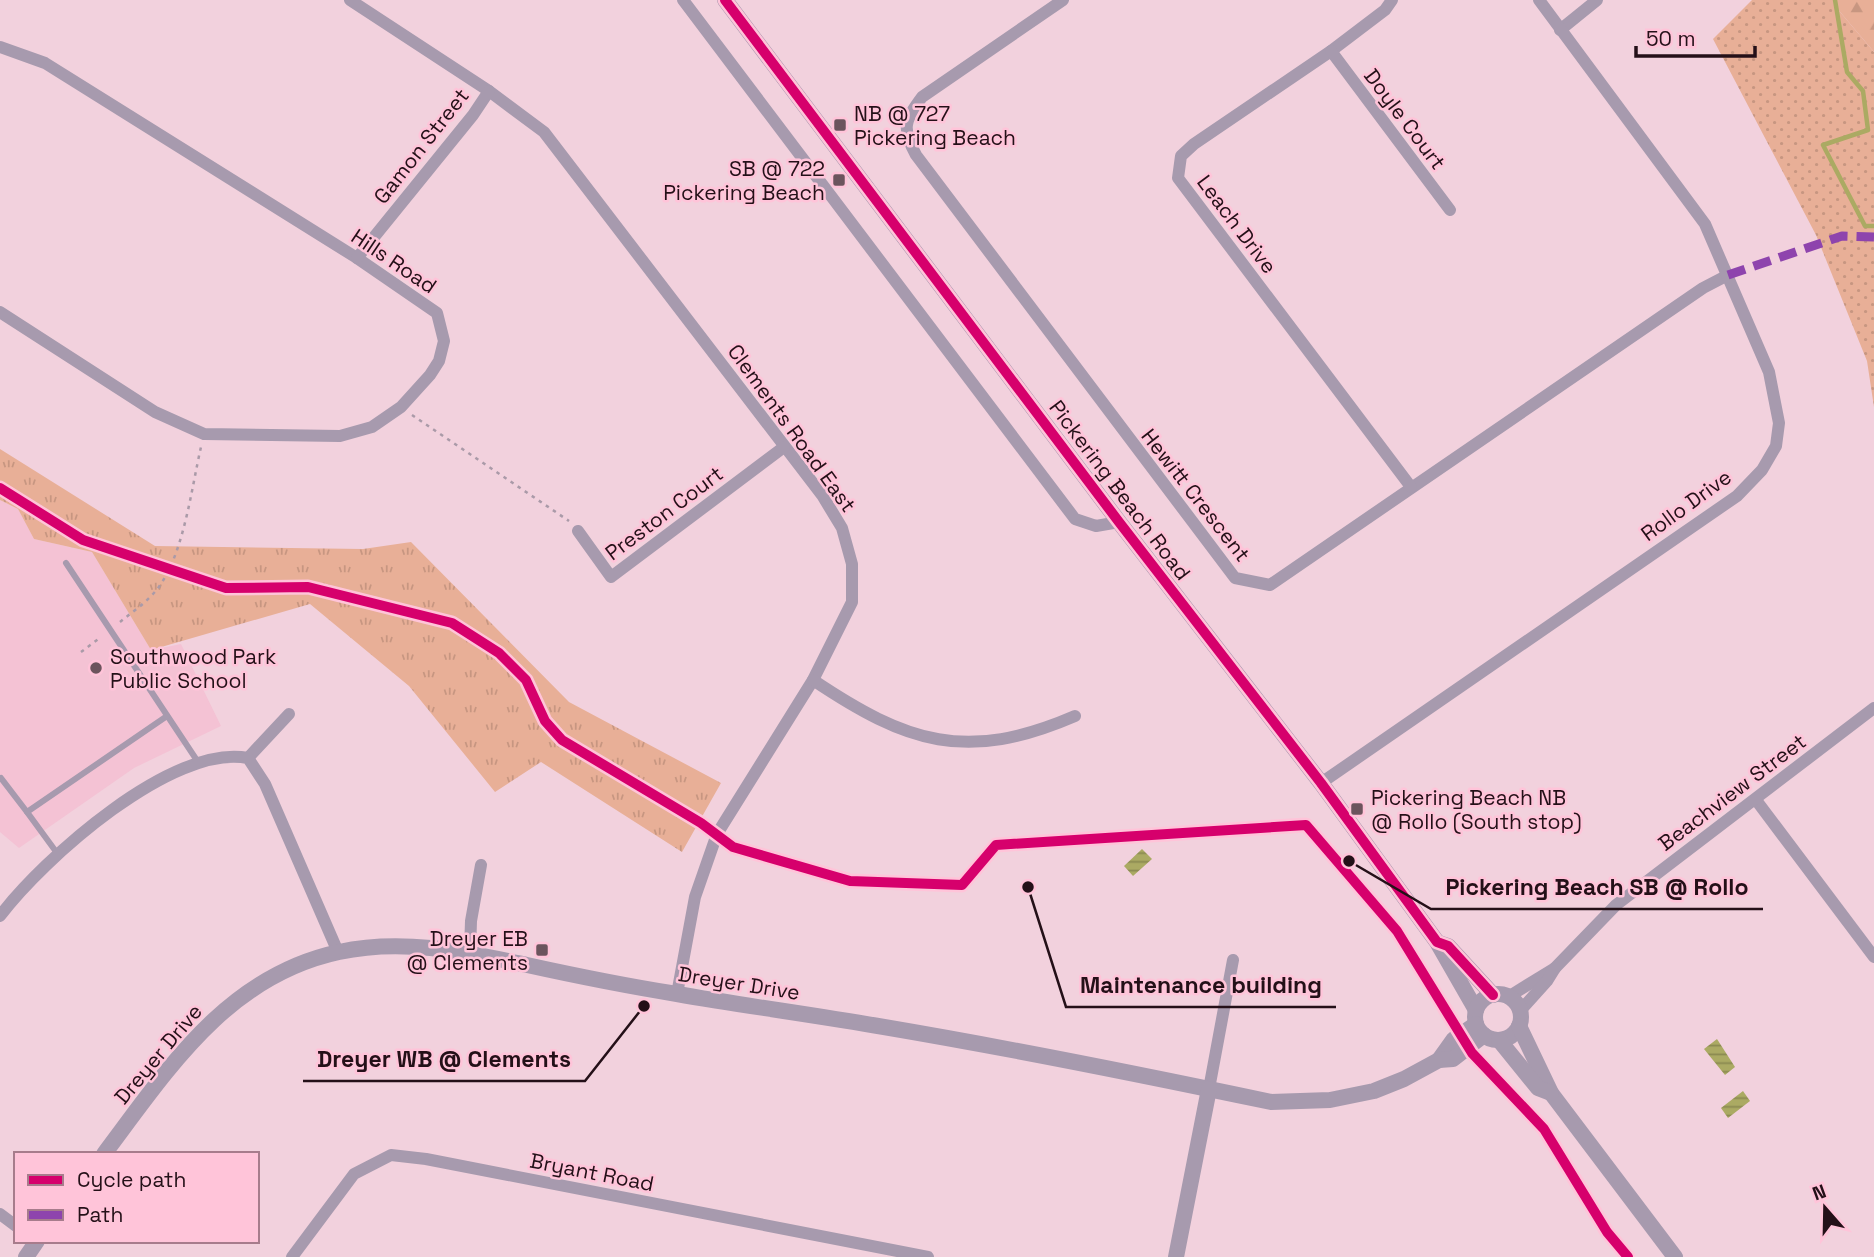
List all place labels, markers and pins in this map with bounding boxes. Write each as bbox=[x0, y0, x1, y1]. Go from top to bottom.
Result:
place label: NB @ 727 Pickering Beach bbox=[854, 100, 1016, 151]
marker: NB @ 727 Pickering Beach bbox=[832, 117, 848, 133]
place label: SB @ 722 Pickering Beach bbox=[663, 155, 825, 206]
marker: SB @ 722 Pickering Beach bbox=[831, 172, 847, 188]
place label: Southwood Park Public School bbox=[110, 643, 276, 694]
marker: Southwood Park Public School bbox=[88, 660, 104, 676]
place label: Pickering Beach NB @ Rollo (South stop) bbox=[1371, 784, 1582, 835]
marker: Pickering Beach NB @ Rollo (South stop) bbox=[1349, 801, 1365, 817]
callout: Pickering Beach SB @ Rollo bbox=[1431, 865, 1763, 909]
place label: Dreyer EB @ Clements bbox=[406, 925, 528, 976]
marker: Dreyer EB @ Clements bbox=[534, 942, 550, 958]
callout: Maintenance building bbox=[1066, 963, 1336, 1007]
callout: Dreyer WB @ Clements bbox=[303, 1037, 585, 1081]

